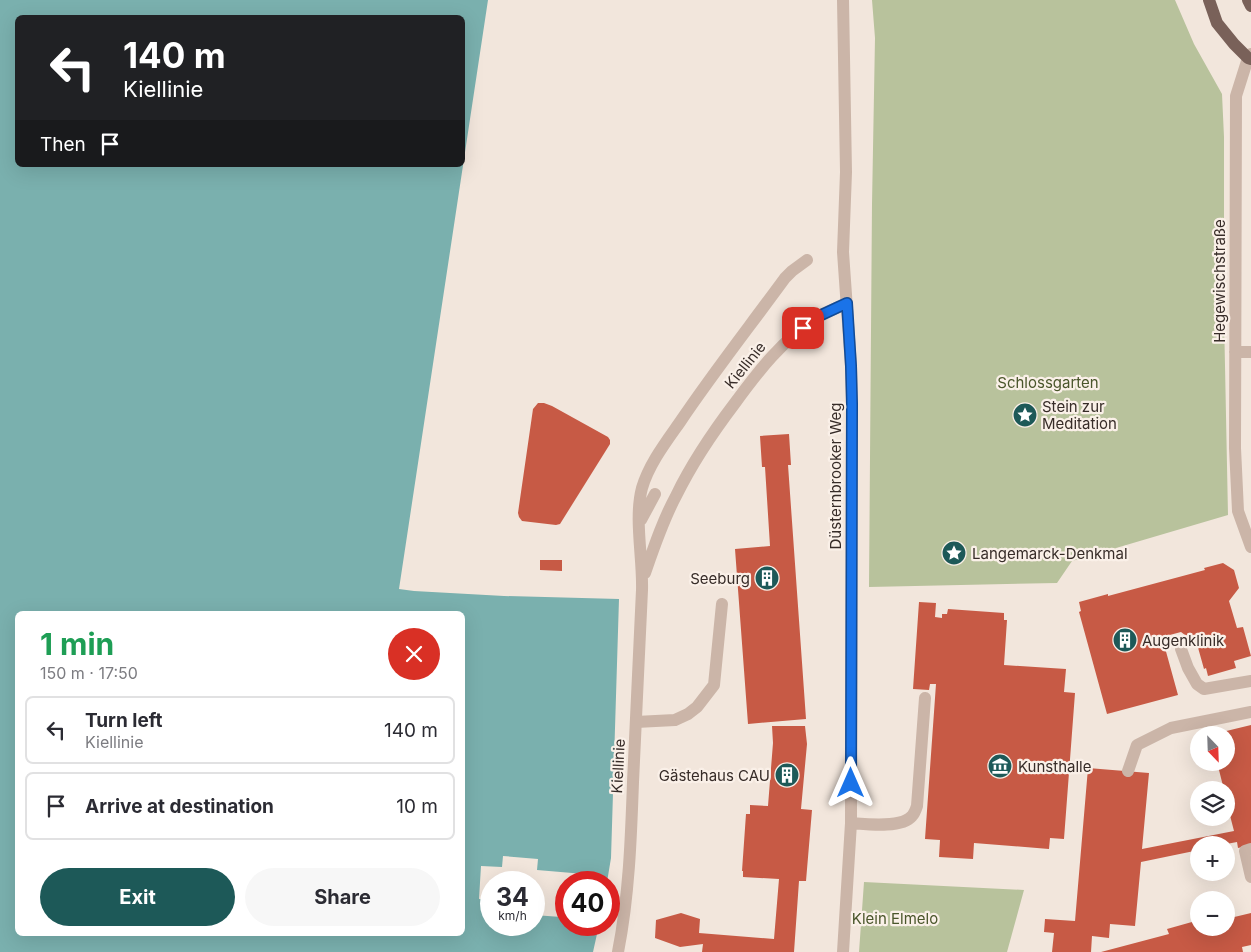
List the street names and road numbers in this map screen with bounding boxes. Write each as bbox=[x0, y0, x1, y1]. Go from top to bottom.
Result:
street label: Hegewischstraße bbox=[1210, 219, 1229, 343]
street label: Kiellinie bbox=[720, 338, 770, 392]
street label: Düsternbrooker Weg bbox=[826, 403, 845, 549]
street label: Kiellinie bbox=[607, 738, 629, 794]

